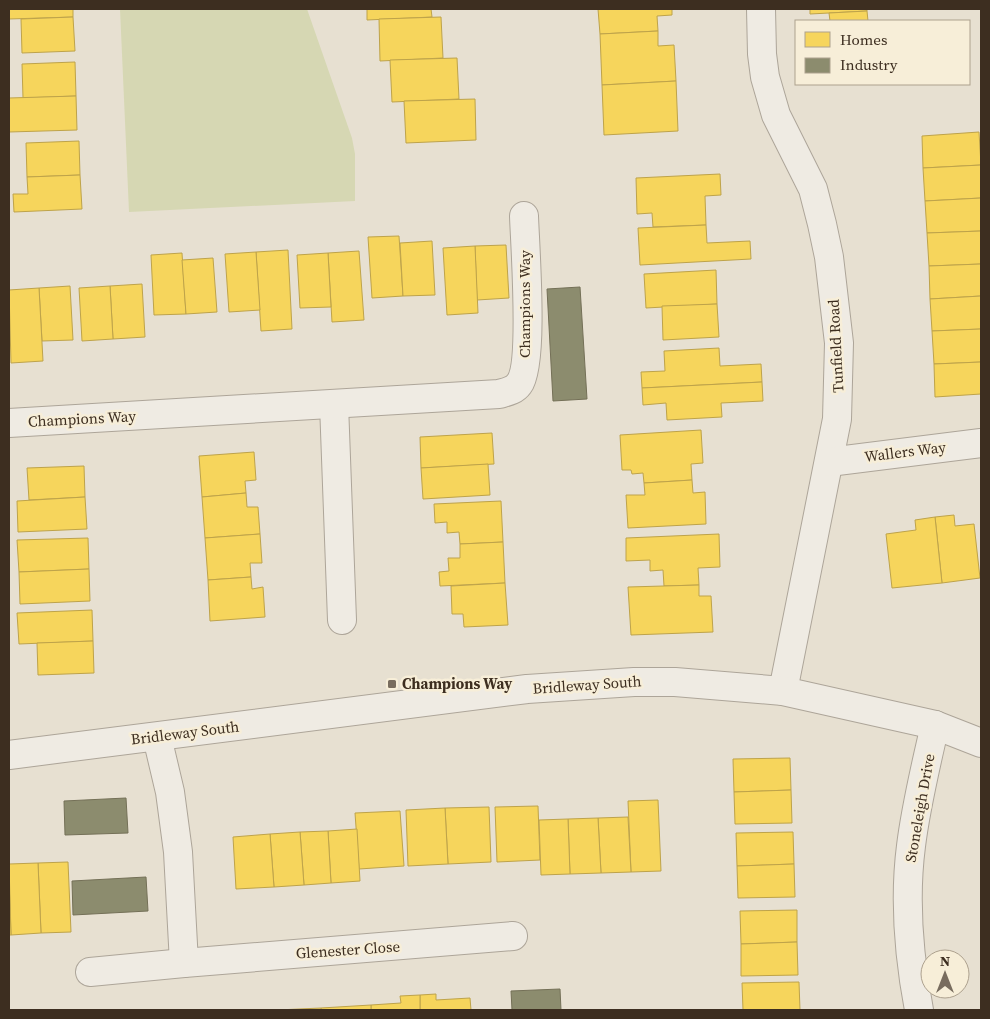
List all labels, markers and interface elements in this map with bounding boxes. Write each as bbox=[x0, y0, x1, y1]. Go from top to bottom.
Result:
legend bbox=[795, 20, 970, 85]
text: Homes bbox=[840, 29, 887, 50]
text: Industry bbox=[840, 54, 898, 75]
street label: Champions Way bbox=[514, 250, 535, 358]
street label: Tunfield Road bbox=[823, 298, 848, 393]
street label: Champions Way bbox=[28, 405, 137, 432]
street label: Wallers Way bbox=[863, 436, 947, 467]
street label: Bridleway South bbox=[532, 670, 642, 699]
place label: Champions Way bbox=[402, 673, 512, 694]
marker: Champions Way bbox=[386, 678, 398, 690]
street label: Bridleway South bbox=[130, 715, 240, 750]
street label: Stoneleigh Drive bbox=[900, 752, 939, 864]
street label: Glenester Close bbox=[295, 935, 401, 964]
north arrow bbox=[920, 949, 970, 999]
text: N bbox=[940, 951, 950, 971]

